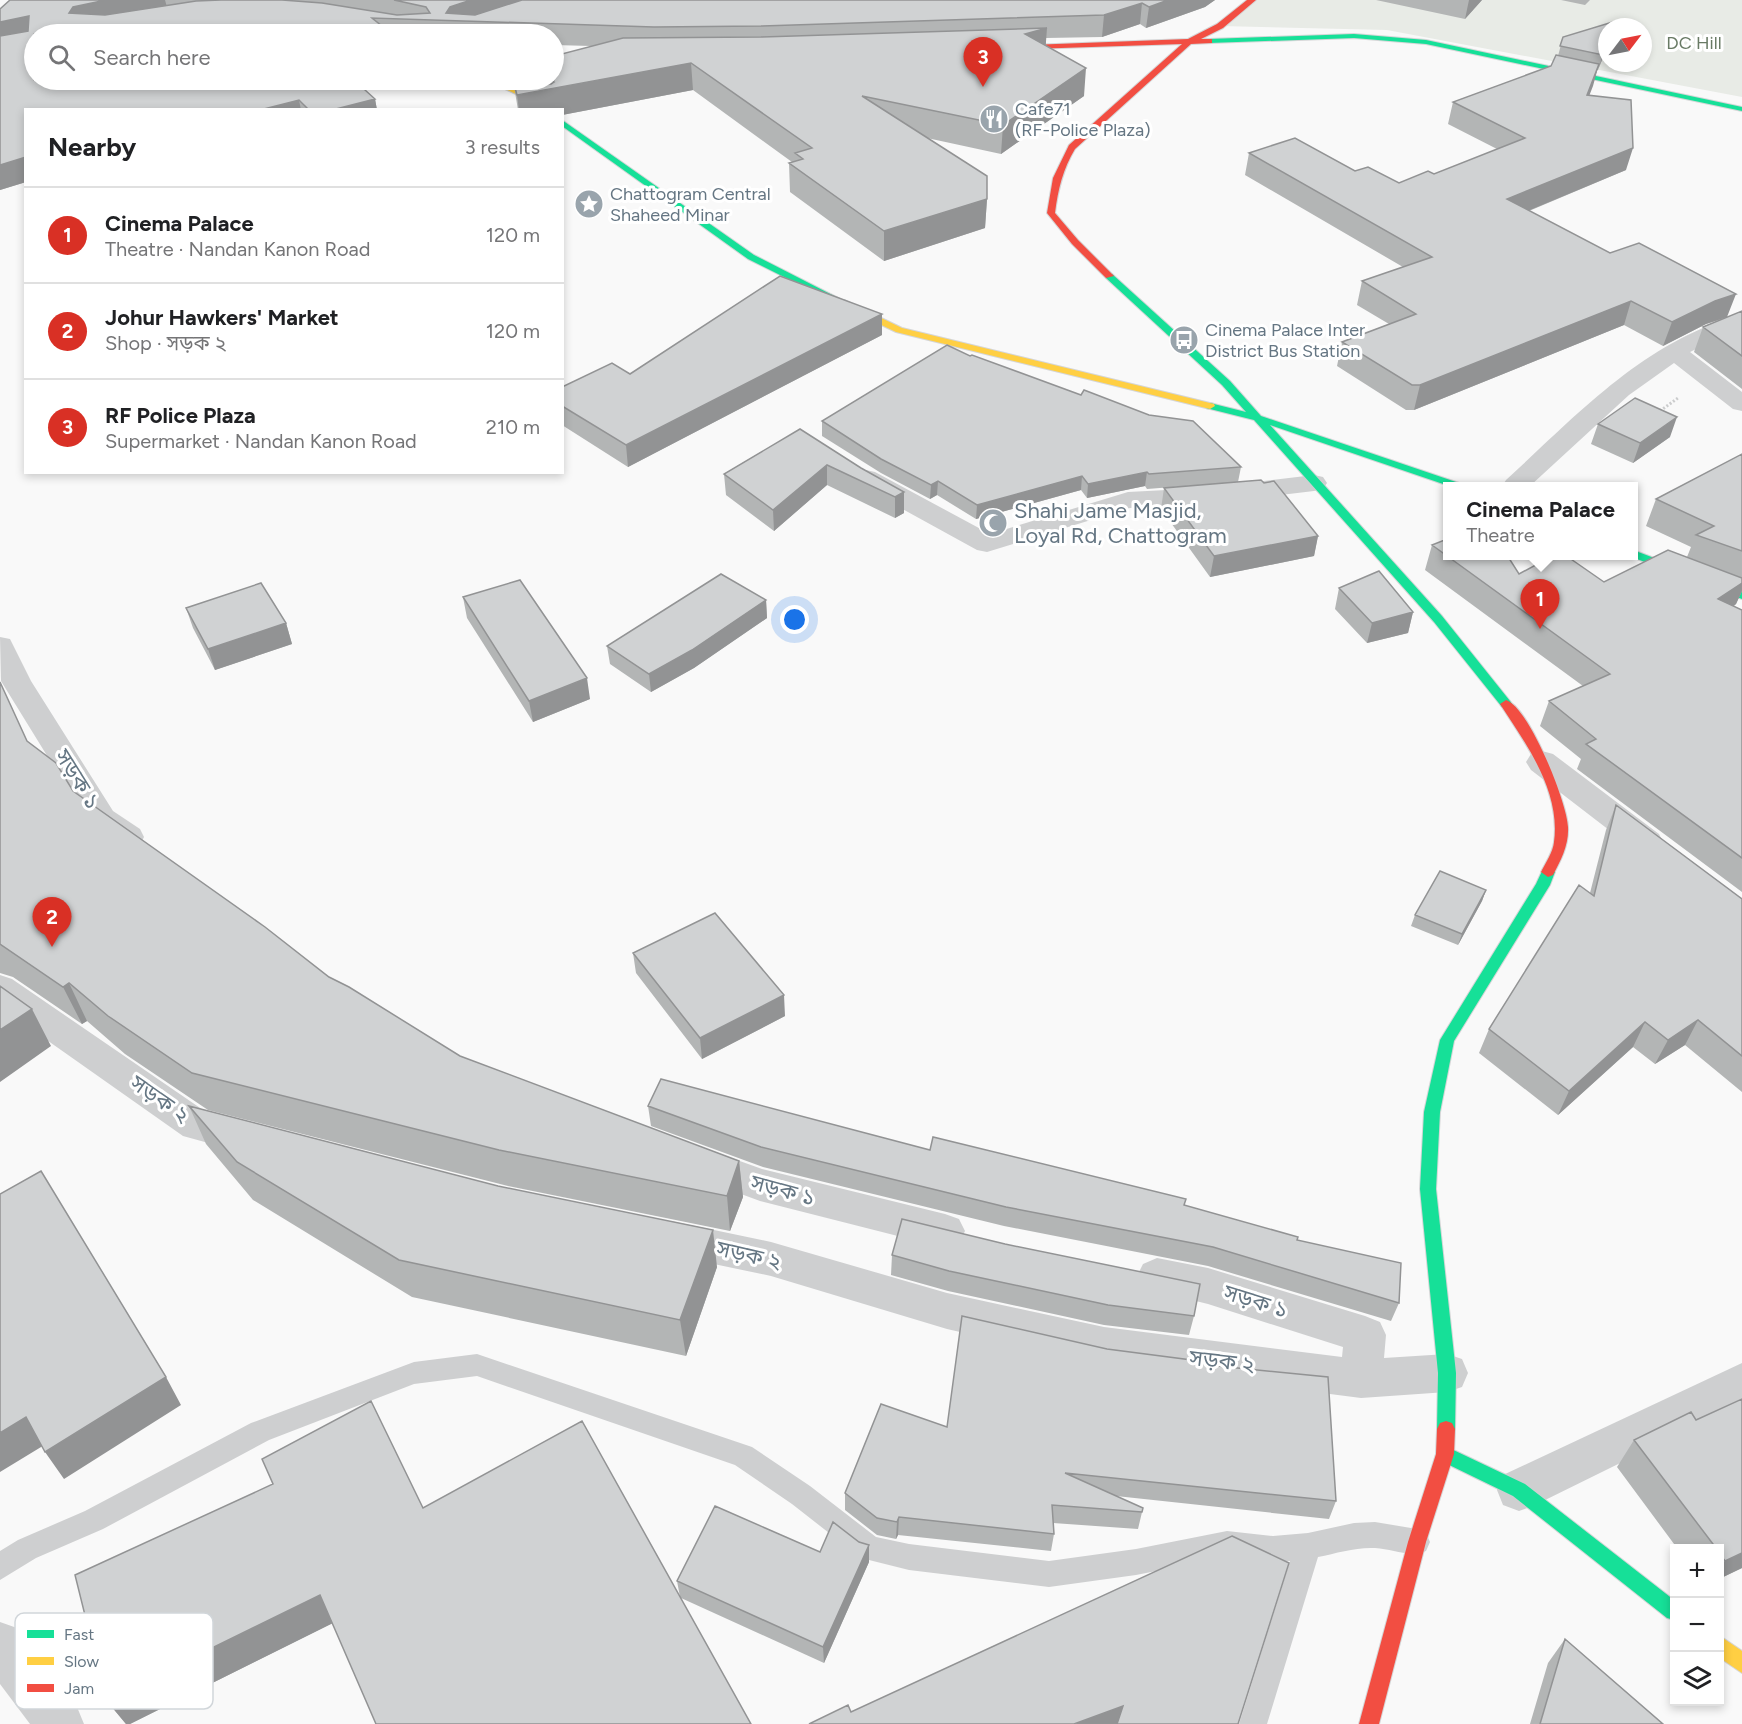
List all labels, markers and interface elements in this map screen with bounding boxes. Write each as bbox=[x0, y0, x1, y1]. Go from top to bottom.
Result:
north arrow bbox=[1598, 18, 1652, 72]
search box bbox=[24, 24, 564, 90]
park label: DC Hill bbox=[1666, 32, 1722, 54]
pin: 3 bbox=[964, 38, 1002, 87]
icon: search bbox=[45, 41, 78, 74]
text: Search here bbox=[93, 44, 211, 71]
place label: Cafe71 (RF-Police Plaza) bbox=[1015, 98, 1151, 141]
restaurant icon: Cafe71 (RF-Police Plaza) bbox=[978, 103, 1010, 135]
text: Nearby bbox=[48, 131, 136, 163]
text: 3 results bbox=[465, 135, 540, 159]
place label: Chattogram Central Shaheed Minar bbox=[610, 183, 771, 226]
place icon: Chattogram Central Shaheed Minar bbox=[573, 188, 605, 220]
text: Cinema Palace bbox=[105, 210, 254, 237]
text: 1 bbox=[63, 223, 72, 247]
text: 120 m bbox=[486, 223, 540, 247]
text: Theatre · Nandan Kanon Road bbox=[105, 237, 371, 261]
text: Johur Hawkers' Market bbox=[105, 304, 339, 331]
text: 2 bbox=[62, 319, 73, 343]
text: 120 m bbox=[486, 319, 540, 343]
place label: Cinema Palace Inter District Bus Station bbox=[1205, 319, 1365, 362]
bus stop icon: Cinema Palace Inter District Bus Station bbox=[1168, 324, 1200, 356]
text: Shop · সড়ক ২ bbox=[105, 331, 226, 355]
text: RF Police Plaza bbox=[105, 402, 256, 429]
text: 3 bbox=[62, 415, 73, 439]
text: 210 m bbox=[486, 415, 540, 439]
text: Supermarket · Nandan Kanon Road bbox=[105, 429, 417, 453]
popup bbox=[1443, 482, 1638, 560]
text: Cinema Palace bbox=[1466, 496, 1615, 523]
place label: Shahi Jame Masjid, Loyal Rd, Chattogram bbox=[1014, 497, 1227, 549]
mosque icon: Shahi Jame Masjid, Loyal Rd, Chattogram bbox=[977, 507, 1009, 539]
text: Theatre bbox=[1466, 523, 1535, 547]
pin: 1 bbox=[1520, 580, 1560, 629]
your location bbox=[780, 605, 809, 634]
street label: সড়ক ১ bbox=[49, 743, 107, 814]
pin: 2 bbox=[32, 898, 72, 947]
street label: সড়ক ২ bbox=[125, 1069, 195, 1129]
street label: সড়ক ১ bbox=[747, 1168, 818, 1212]
street label: সড়ক ২ bbox=[713, 1234, 784, 1276]
street label: সড়ক ১ bbox=[1220, 1278, 1291, 1323]
street label: সড়ক ২ bbox=[1187, 1343, 1256, 1378]
map controls bbox=[1670, 1544, 1724, 1706]
button: + bbox=[1670, 1544, 1724, 1598]
button: − bbox=[1670, 1598, 1724, 1652]
legend bbox=[15, 1613, 213, 1709]
text: Fast bbox=[64, 1625, 94, 1644]
text: Slow bbox=[64, 1652, 99, 1671]
button: layers bbox=[1670, 1652, 1724, 1706]
text: Jam bbox=[64, 1679, 94, 1698]

